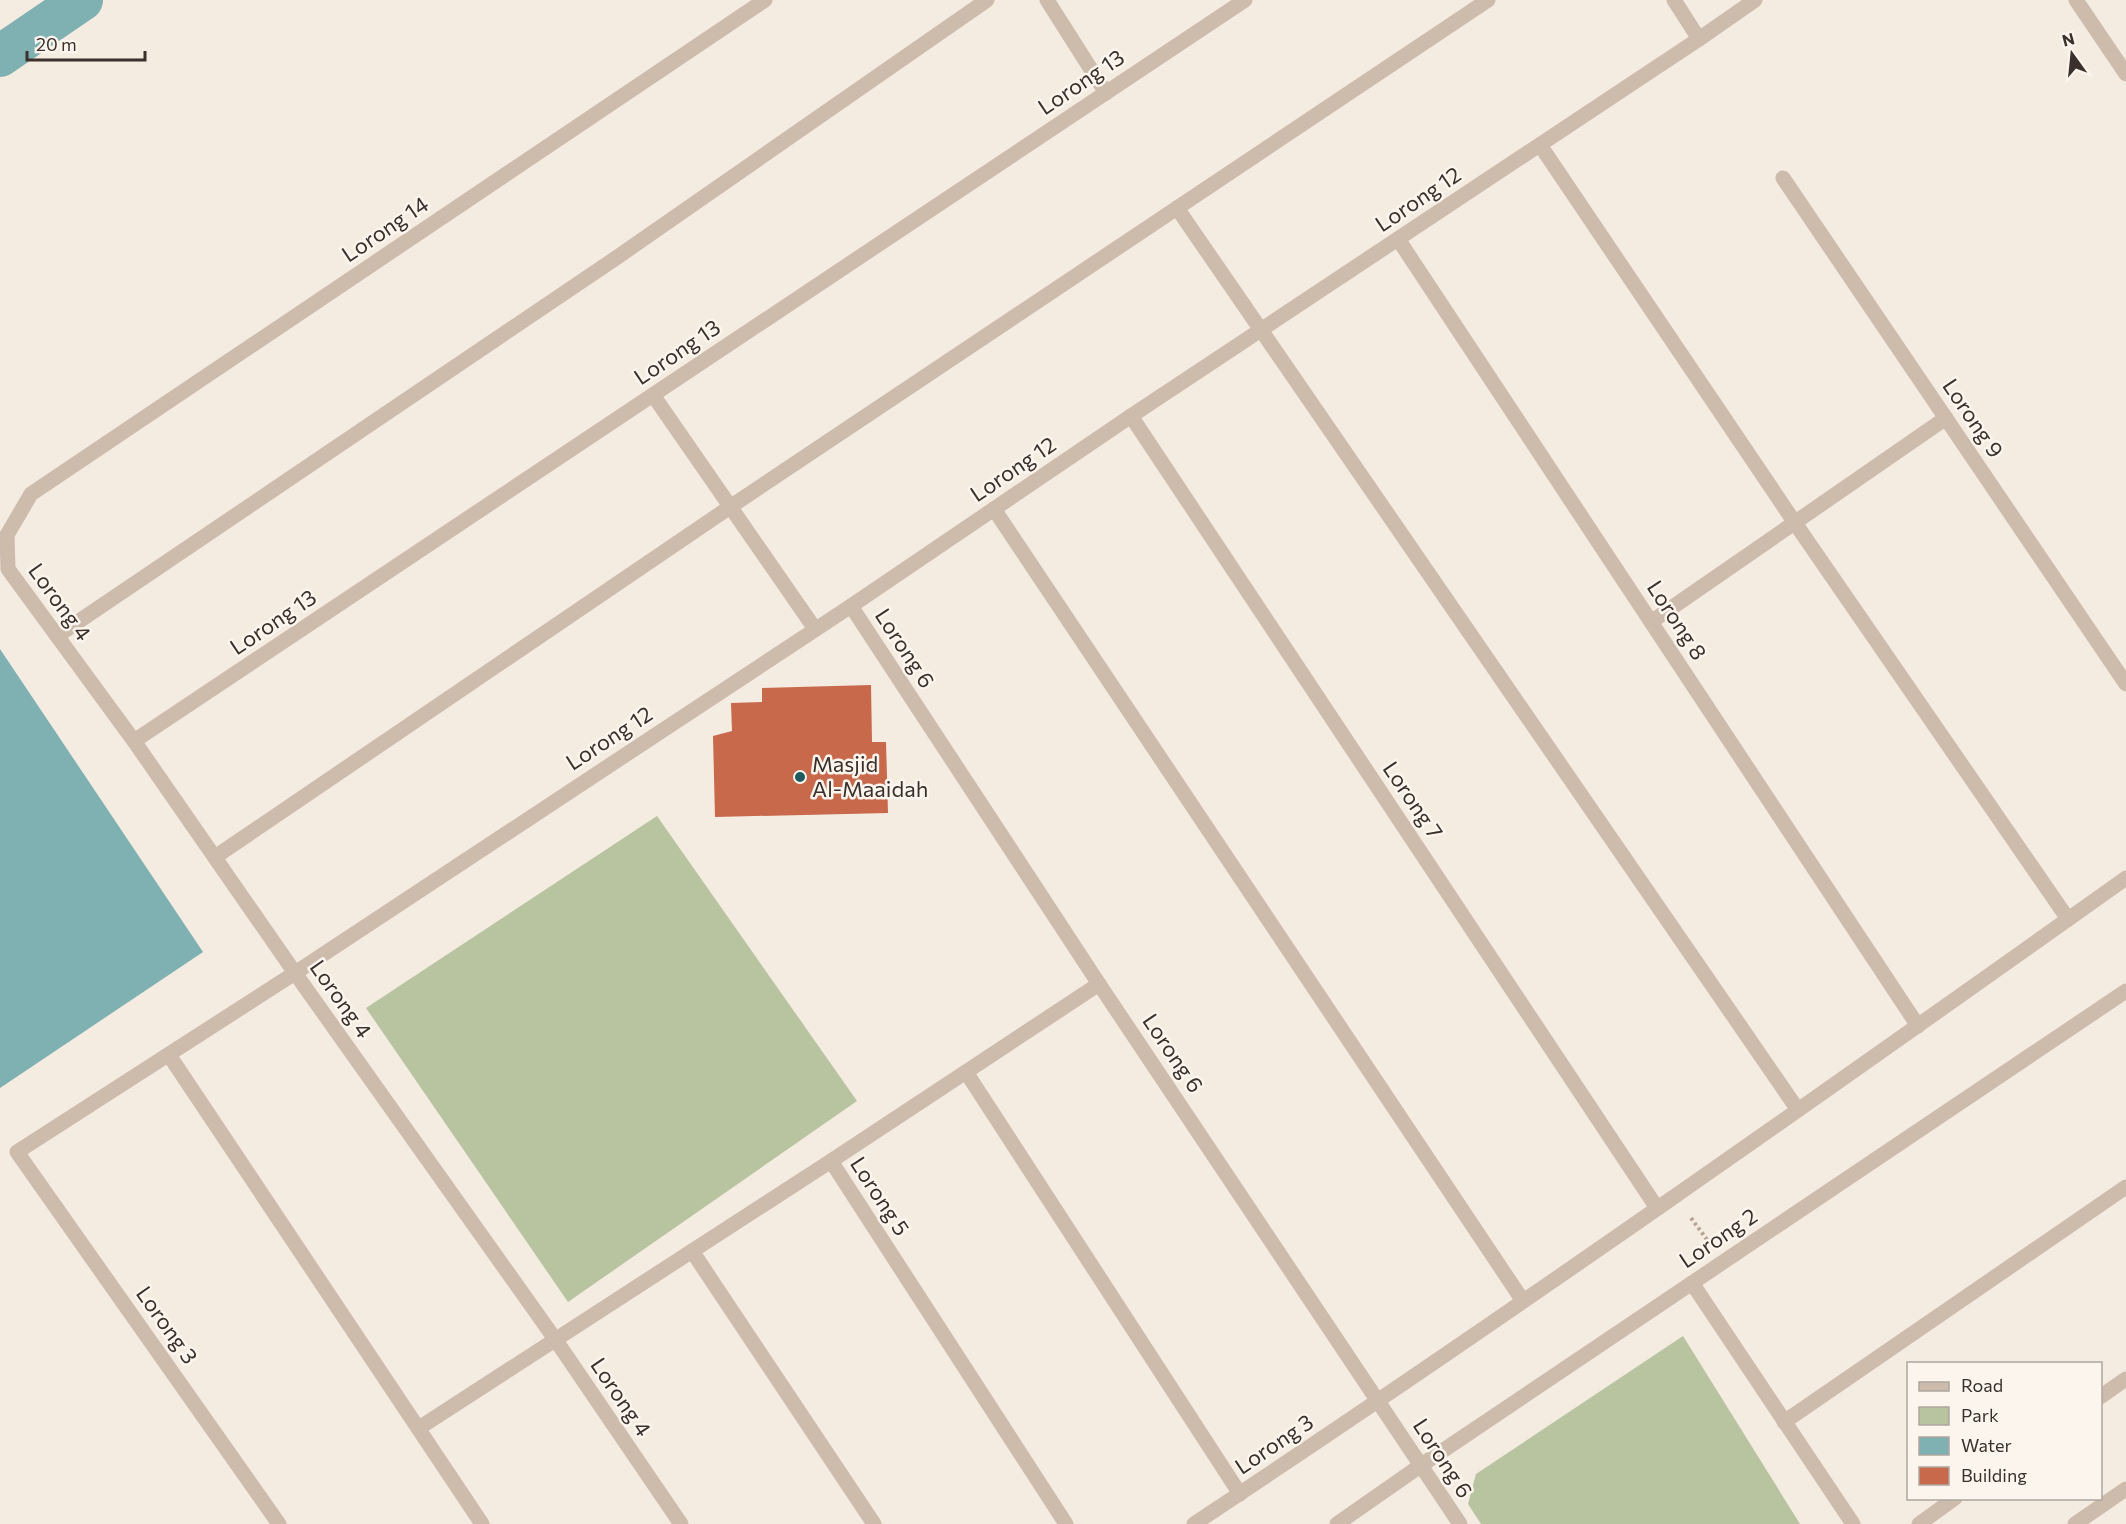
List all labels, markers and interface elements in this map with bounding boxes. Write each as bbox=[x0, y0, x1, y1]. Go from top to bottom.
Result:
scale bar bbox=[27, 24, 146, 62]
north arrow bbox=[2042, 24, 2102, 84]
text: N bbox=[2060, 28, 2076, 50]
text: 20 m bbox=[36, 33, 77, 55]
street label: Lorong 13 bbox=[1033, 43, 1129, 120]
street label: Lorong 12 bbox=[1370, 160, 1466, 237]
street label: Lorong 14 bbox=[336, 190, 433, 267]
street label: Lorong 13 bbox=[629, 313, 725, 390]
street label: Lorong 9 bbox=[1937, 373, 2010, 462]
street label: Lorong 12 bbox=[965, 430, 1061, 507]
street label: Lorong 4 bbox=[23, 558, 98, 646]
street label: Lorong 8 bbox=[1642, 575, 1713, 665]
street label: Lorong 13 bbox=[225, 583, 321, 660]
street label: Lorong 6 bbox=[870, 603, 941, 693]
street label: Lorong 12 bbox=[560, 700, 657, 775]
place label: Masjid Al-Maaidah bbox=[812, 750, 928, 802]
street label: Lorong 7 bbox=[1378, 756, 1449, 844]
marker: Masjid Al-Maaidah bbox=[793, 770, 807, 784]
street label: Lorong 4 bbox=[305, 954, 378, 1043]
street label: Lorong 6 bbox=[1137, 1008, 1210, 1097]
street label: Lorong 5 bbox=[845, 1151, 916, 1240]
street label: Lorong 2 bbox=[1674, 1202, 1762, 1273]
street label: Lorong 3 bbox=[131, 1281, 204, 1369]
street label: Lorong 4 bbox=[585, 1352, 658, 1441]
legend bbox=[1907, 1362, 2102, 1500]
text: Road bbox=[1961, 1374, 2003, 1396]
text: Park bbox=[1961, 1404, 1999, 1426]
street label: Lorong 3 bbox=[1229, 1408, 1318, 1480]
street label: Lorong 6 bbox=[1408, 1413, 1479, 1503]
text: Water bbox=[1961, 1434, 2012, 1456]
text: Building bbox=[1961, 1464, 2027, 1486]

